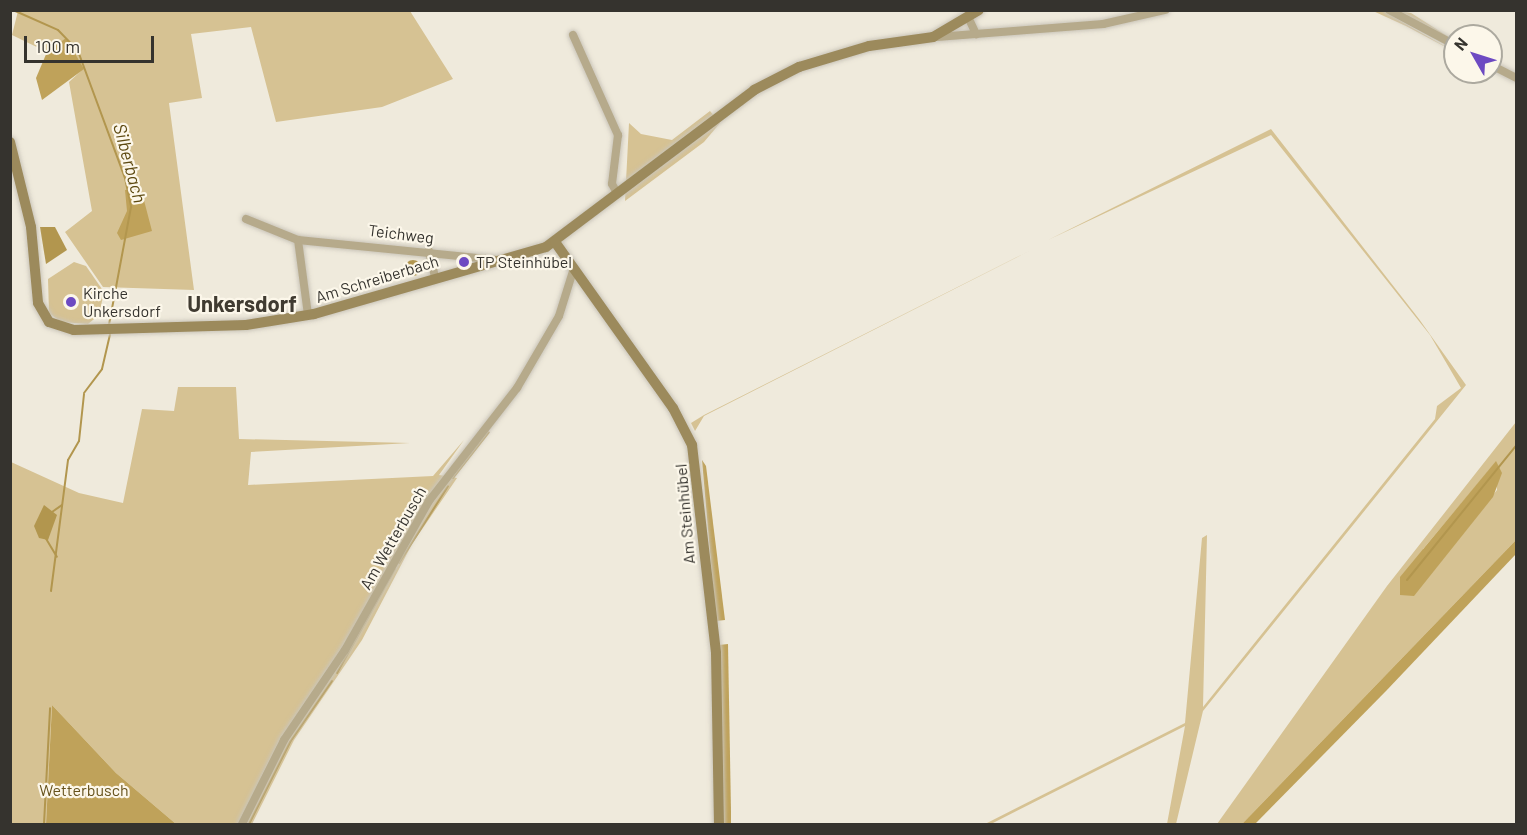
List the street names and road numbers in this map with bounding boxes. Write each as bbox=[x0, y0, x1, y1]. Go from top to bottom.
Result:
street label: Teichweg bbox=[367, 220, 435, 248]
street label: Am Schreiberbach bbox=[313, 251, 441, 307]
street label: Am Steinhübel bbox=[671, 463, 699, 565]
street label: Am Wetterbusch bbox=[356, 483, 430, 593]

